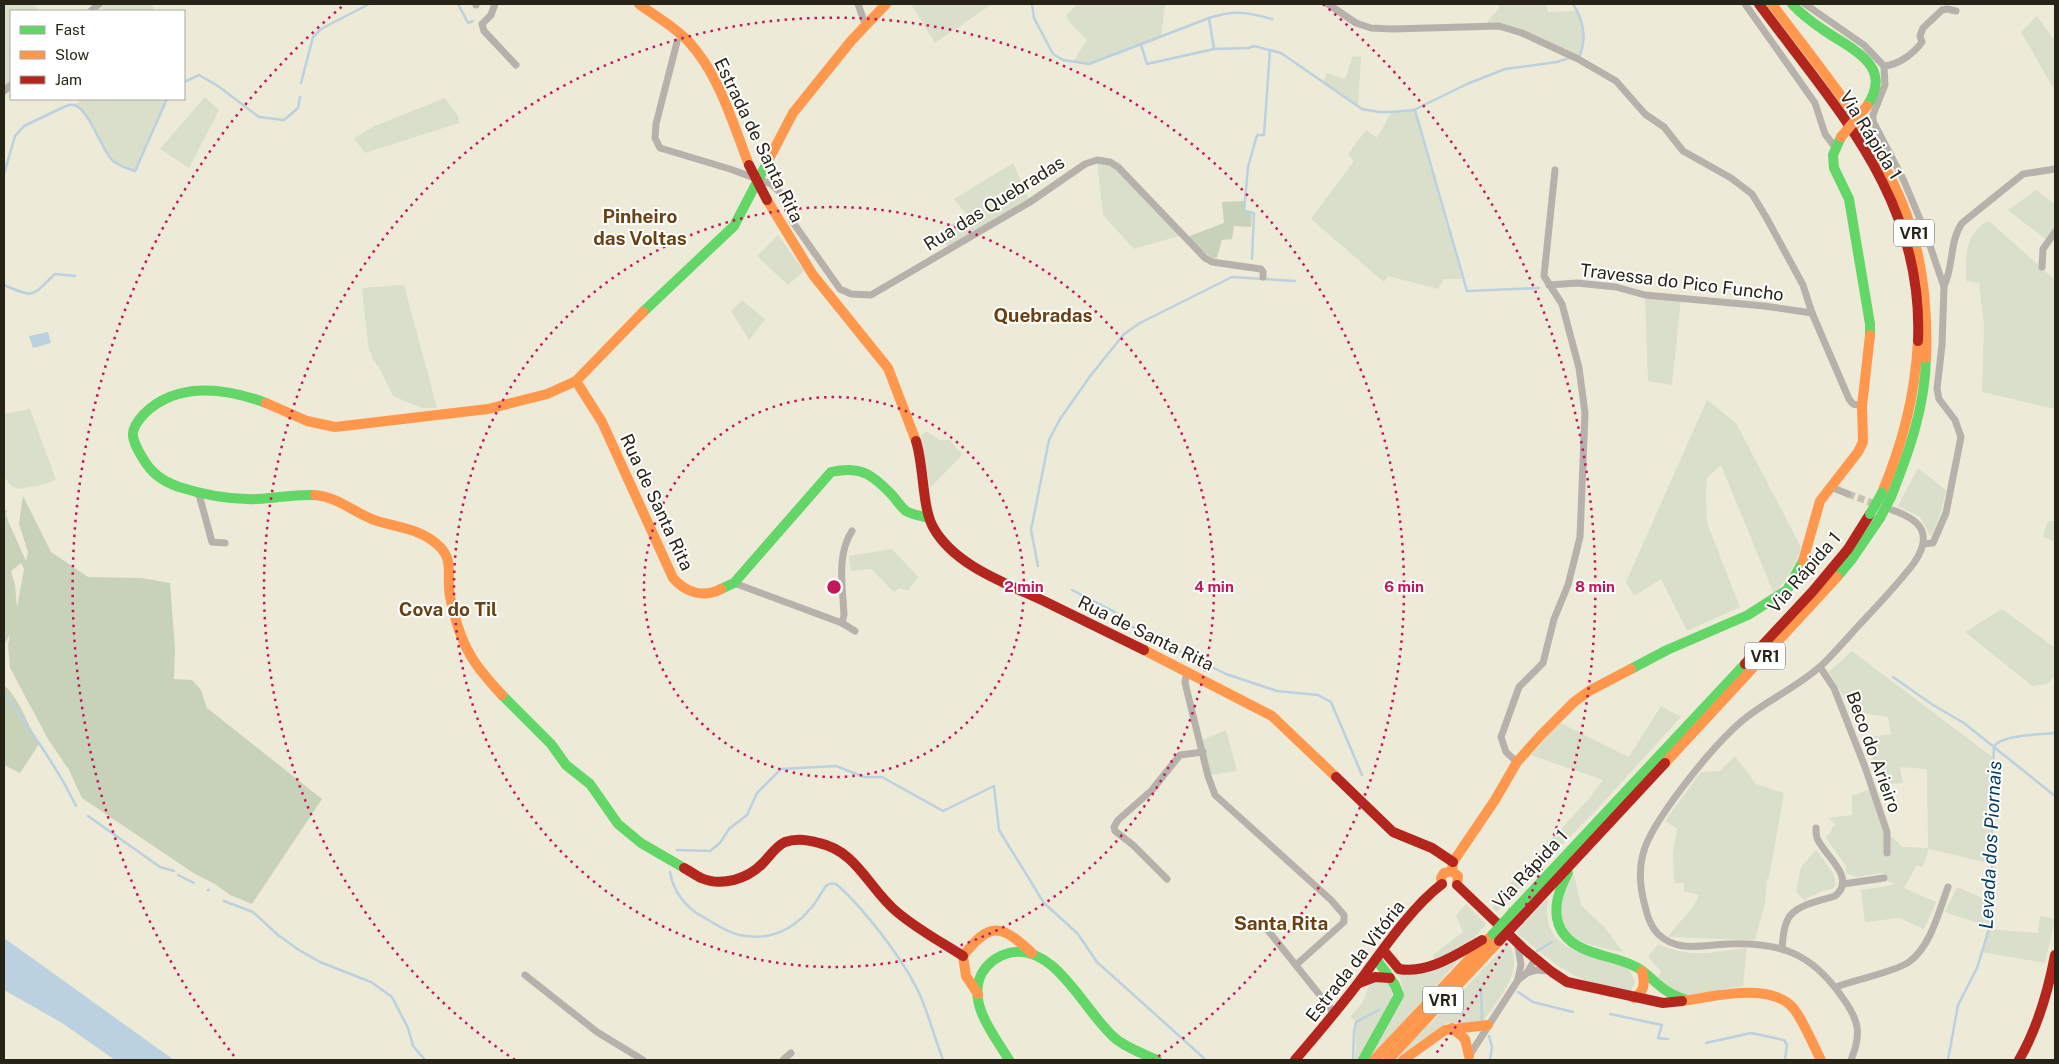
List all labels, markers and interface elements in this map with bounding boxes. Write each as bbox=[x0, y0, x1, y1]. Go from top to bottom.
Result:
legend bbox=[10, 10, 185, 100]
text: Fast bbox=[55, 21, 85, 38]
text: Slow bbox=[55, 46, 90, 63]
street label: Estrada de Santa Rita bbox=[710, 54, 808, 226]
text: Jam bbox=[55, 71, 82, 88]
street label: Via Rápida 1 bbox=[1835, 87, 1907, 183]
street label: Rua das Quebradas bbox=[920, 151, 1068, 255]
district label: Pinheiro das Voltas bbox=[593, 205, 687, 249]
road number: VR1 bbox=[1894, 220, 1934, 247]
street label: Travessa do Pico Funcho bbox=[1579, 259, 1785, 305]
district label: Quebradas bbox=[993, 304, 1093, 326]
street label: Rua de Santa Rita bbox=[616, 430, 698, 574]
street label: Via Rápida 1 bbox=[1763, 527, 1845, 617]
centre of rings bbox=[825, 578, 843, 596]
text: 2 min bbox=[1004, 578, 1044, 595]
text: 4 min bbox=[1194, 578, 1234, 595]
text: 6 min bbox=[1384, 578, 1424, 595]
text: 8 min bbox=[1575, 578, 1615, 595]
street label: Rua de Santa Rita bbox=[1075, 591, 1217, 675]
district label: Cova do Til bbox=[399, 598, 497, 620]
road number: VR1 bbox=[1745, 642, 1785, 669]
street label: Beco do Arieiro bbox=[1842, 688, 1906, 816]
water label: Levada dos Piornais bbox=[1975, 760, 2005, 930]
street label: Via Rápida 1 bbox=[1488, 825, 1572, 913]
street label: Estrada da Vitória bbox=[1301, 896, 1409, 1026]
district label: Santa Rita bbox=[1234, 912, 1328, 934]
road number: VR1 bbox=[1423, 986, 1463, 1014]

